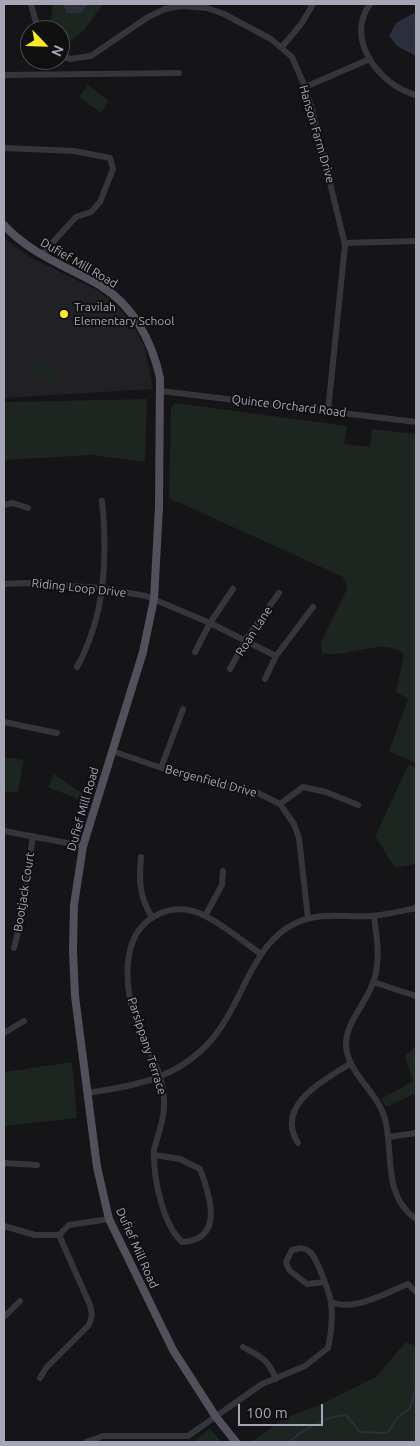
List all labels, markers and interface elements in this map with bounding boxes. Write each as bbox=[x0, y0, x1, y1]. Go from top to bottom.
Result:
north arrow bbox=[20, 20, 70, 70]
text: N bbox=[48, 43, 67, 59]
street label: Hanson Farm Drive bbox=[296, 83, 338, 185]
street label: Dufief Mill Road bbox=[38, 235, 120, 291]
place label: Travilah Elementary School bbox=[74, 300, 174, 328]
marker: Travilah Elementary School bbox=[58, 308, 70, 320]
street label: Quince Orchard Road bbox=[231, 392, 347, 420]
street label: Riding Loop Drive bbox=[31, 576, 127, 600]
street label: Roan Lane bbox=[233, 604, 275, 658]
street label: Bergenfield Drive bbox=[163, 762, 259, 800]
street label: Dufief Mill Road bbox=[64, 765, 102, 853]
street label: Bootjack Court bbox=[11, 851, 37, 933]
street label: Parsippany Terrace bbox=[124, 995, 170, 1097]
street label: Dufief Mill Road bbox=[113, 1205, 161, 1291]
scale bar bbox=[240, 1394, 325, 1426]
text: 100 m bbox=[246, 1404, 288, 1421]

